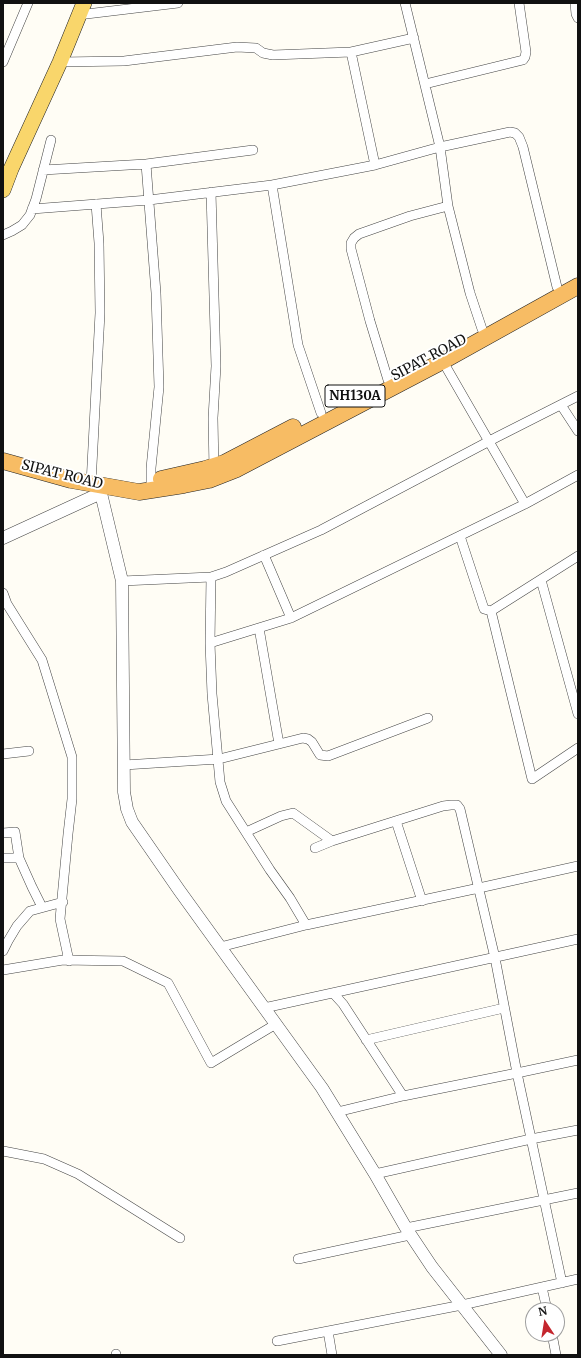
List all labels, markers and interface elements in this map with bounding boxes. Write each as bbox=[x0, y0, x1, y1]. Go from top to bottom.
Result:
street label: SIPAT ROAD bbox=[388, 331, 470, 385]
road number: NH130A bbox=[325, 385, 385, 407]
street label: SIPAT ROAD bbox=[20, 457, 104, 493]
north arrow bbox=[525, 1302, 565, 1342]
text: N bbox=[537, 1303, 548, 1319]

